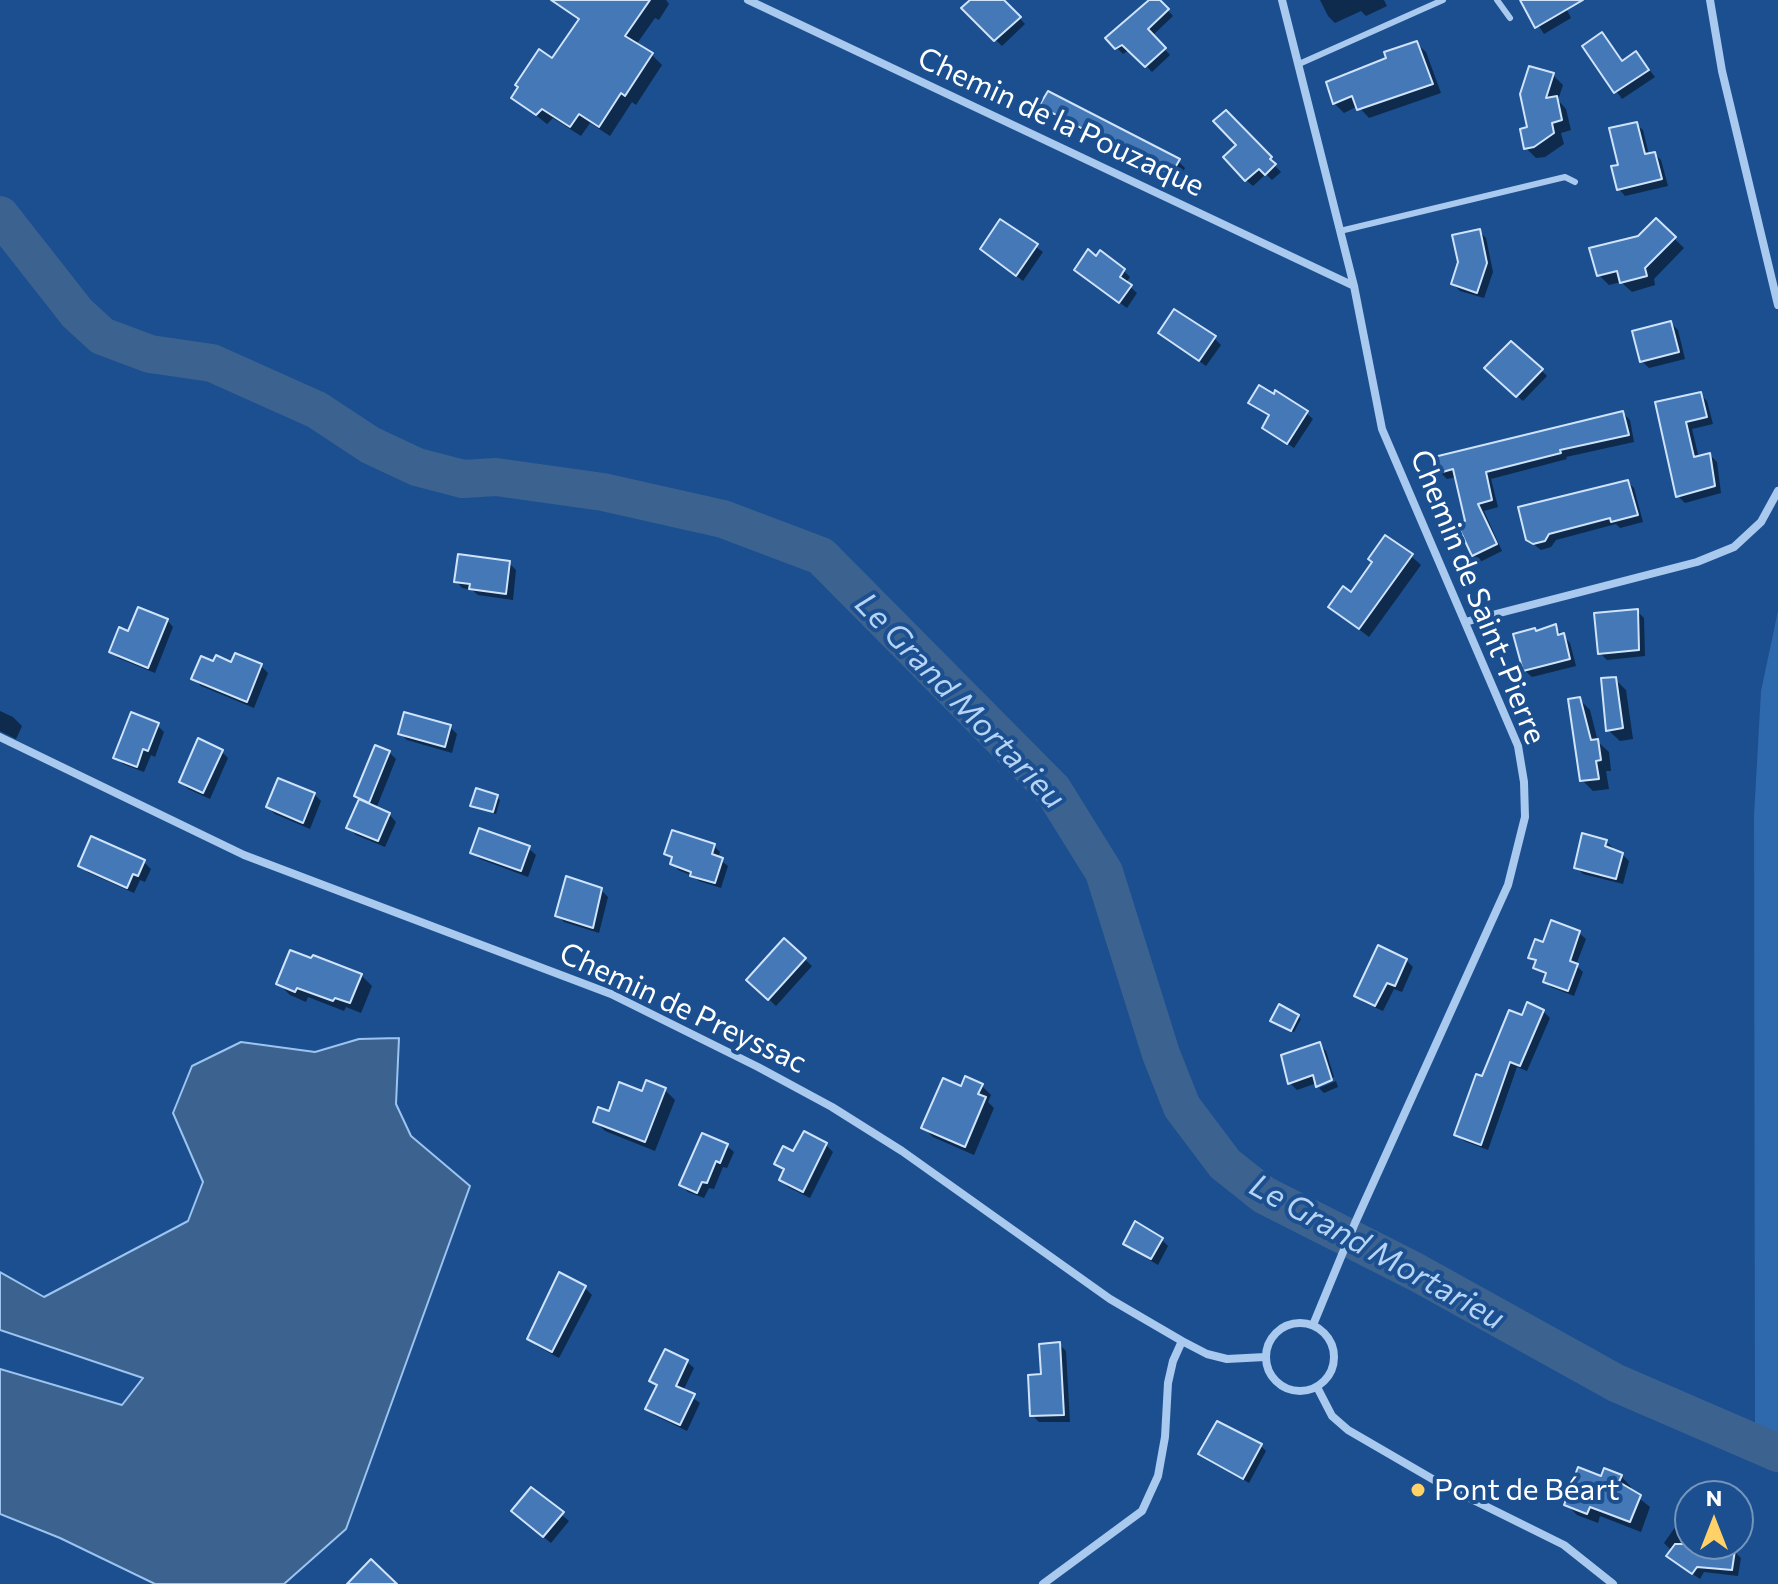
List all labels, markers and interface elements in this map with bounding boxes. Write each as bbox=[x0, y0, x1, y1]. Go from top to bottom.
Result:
street label: Chemin de la Pouzaque bbox=[912, 40, 1210, 204]
street label: Chemin de Saint-Pierre bbox=[1402, 445, 1554, 749]
water label: Le Grand Mortarieu bbox=[847, 585, 1073, 817]
street label: Chemin de Preyssac bbox=[554, 935, 812, 1081]
water label: Le Grand Mortarieu bbox=[1243, 1166, 1511, 1338]
place label: Pont de Béart bbox=[1434, 1472, 1620, 1508]
north arrow bbox=[1674, 1480, 1754, 1560]
marker: Pont de Béart bbox=[1409, 1481, 1427, 1499]
text: N bbox=[1706, 1484, 1722, 1511]

